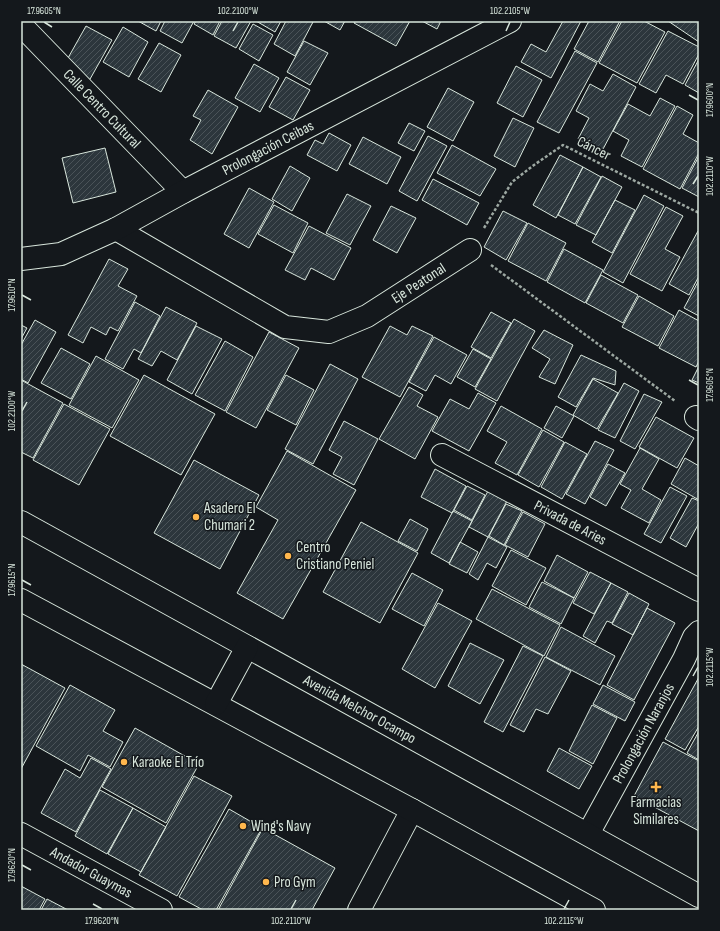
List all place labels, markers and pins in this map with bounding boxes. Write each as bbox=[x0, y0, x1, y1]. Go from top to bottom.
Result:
place label: Asadero El Chumari 2 bbox=[203, 499, 256, 535]
marker: Asadero El Chumari 2 bbox=[191, 512, 201, 522]
place label: Centro Cristiano Peniel bbox=[296, 538, 374, 574]
marker: Centro Cristiano Peniel bbox=[283, 551, 293, 561]
place label: Karaoke El Trío bbox=[132, 753, 204, 772]
marker: Karaoke El Trío bbox=[119, 757, 129, 767]
marker: Farmacias Similares bbox=[651, 782, 661, 792]
place label: Farmacias Similares bbox=[631, 793, 681, 829]
place label: Wing's Navy bbox=[251, 817, 311, 836]
marker: Wing's Navy bbox=[238, 821, 248, 831]
place label: Pro Gym bbox=[274, 873, 316, 892]
marker: Pro Gym bbox=[261, 877, 271, 887]

